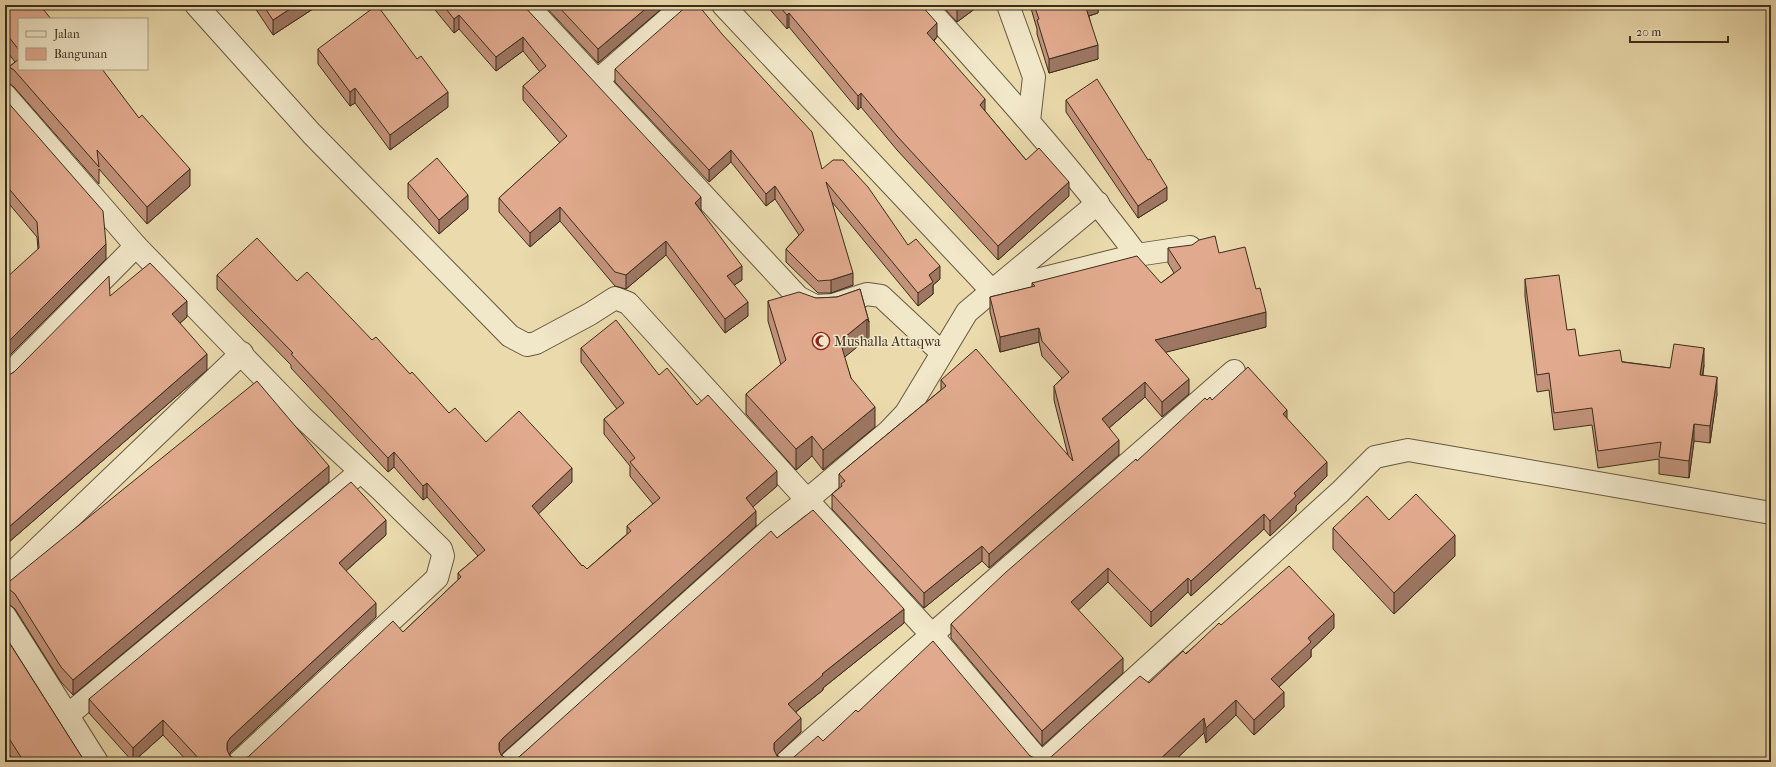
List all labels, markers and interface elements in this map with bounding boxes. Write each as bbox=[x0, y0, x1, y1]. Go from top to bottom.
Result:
legend bbox=[18, 18, 148, 70]
scale bar bbox=[1630, 18, 1728, 44]
text: 20 m bbox=[1636, 25, 1661, 39]
text: Jalan bbox=[53, 27, 80, 41]
text: Bangunan bbox=[54, 47, 107, 61]
mosque icon: Mushalla Attaqwa bbox=[811, 331, 831, 351]
place label: Mushalla Attaqwa bbox=[834, 333, 941, 350]

